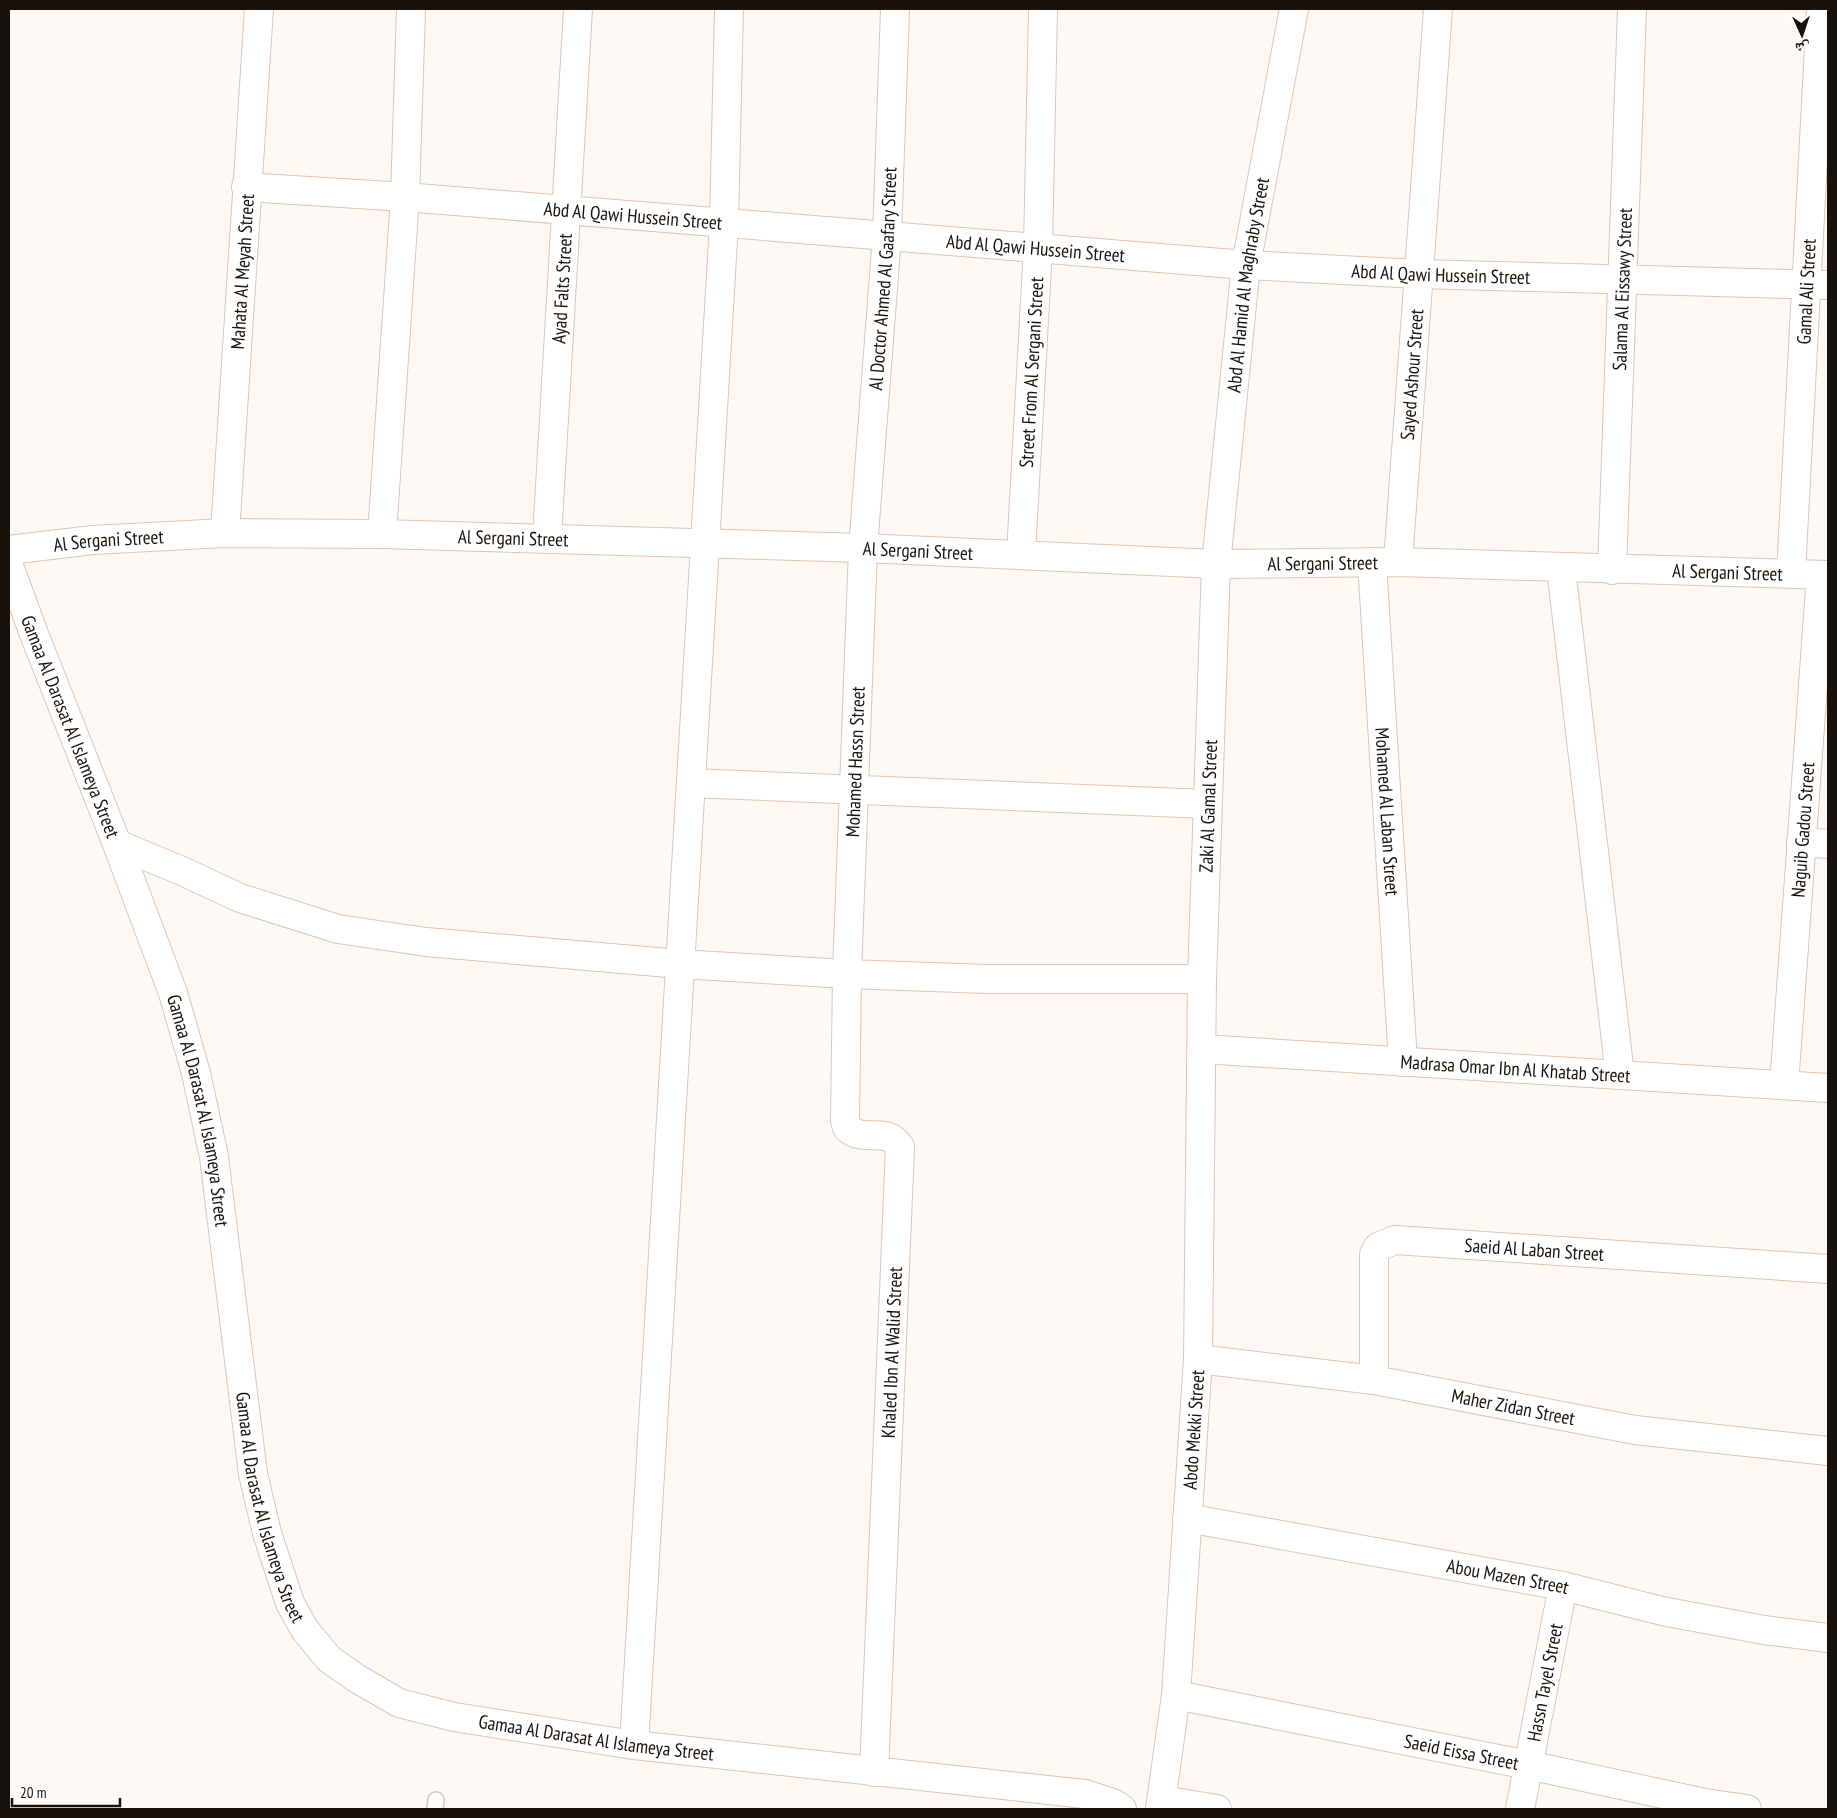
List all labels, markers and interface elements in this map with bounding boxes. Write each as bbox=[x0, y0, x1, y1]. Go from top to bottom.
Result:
north arrow bbox=[1777, 10, 1827, 60]
text: ش bbox=[1795, 39, 1811, 57]
street label: Al Doctor Ahmed Al Gaafary Street bbox=[863, 166, 901, 391]
street label: Abd Al Hamid Al Maghraby Street bbox=[1221, 175, 1274, 394]
street label: Mahata Al Meyah Street bbox=[225, 192, 259, 350]
street label: Abd Al Qawi Hussein Street bbox=[543, 196, 724, 235]
street label: Salama Al Eissawy Street bbox=[1607, 207, 1637, 371]
street label: Abd Al Qawi Hussein Street bbox=[945, 229, 1127, 267]
street label: Ayad Falts Street bbox=[546, 232, 577, 344]
street label: Gamal Ali Street bbox=[1791, 237, 1821, 345]
street label: Abd Al Qawi Hussein Street bbox=[1351, 258, 1531, 289]
street label: Street From Al Sergani Street bbox=[1014, 275, 1048, 468]
street label: Sayed Ashour Street bbox=[1395, 307, 1428, 441]
street label: Al Sergani Street bbox=[52, 524, 165, 557]
street label: Al Sergani Street bbox=[458, 524, 569, 551]
street label: Al Sergani Street bbox=[862, 536, 974, 565]
street label: Al Sergani Street bbox=[1267, 550, 1379, 575]
street label: Al Sergani Street bbox=[1672, 558, 1784, 586]
street label: Gamaa Al Darasat Al Islameya Street bbox=[16, 612, 126, 842]
street label: Mohamed Hassn Street bbox=[840, 685, 870, 838]
street label: Mohamed Al Laban Street bbox=[1370, 727, 1405, 897]
street label: Zaki Al Gamal Street bbox=[1194, 738, 1222, 873]
street label: Naguib Gadou Street bbox=[1786, 760, 1819, 898]
street label: Gamaa Al Darasat Al Islameya Street bbox=[162, 992, 235, 1229]
street label: Madrasa Omar Ibn Al Khatab Street bbox=[1400, 1049, 1632, 1088]
street label: Saeid Al Laban Street bbox=[1464, 1233, 1606, 1266]
street label: Khaled Ibn Al Walid Street bbox=[876, 1265, 907, 1439]
street label: Abdo Mekki Street bbox=[1177, 1368, 1209, 1490]
street label: Maher Zidan Street bbox=[1450, 1383, 1578, 1430]
street label: Gamaa Al Darasat Al Islameya Street bbox=[231, 1391, 311, 1627]
street label: Abou Mazen Street bbox=[1445, 1553, 1572, 1599]
street label: Hassn Tayel Street bbox=[1521, 1620, 1568, 1743]
street label: Gamaa Al Darasat Al Islameya Street bbox=[477, 1709, 716, 1766]
street label: Saeid Eissa Street bbox=[1402, 1729, 1521, 1775]
scale bar bbox=[12, 1776, 120, 1808]
text: 20 m bbox=[20, 1783, 46, 1802]

